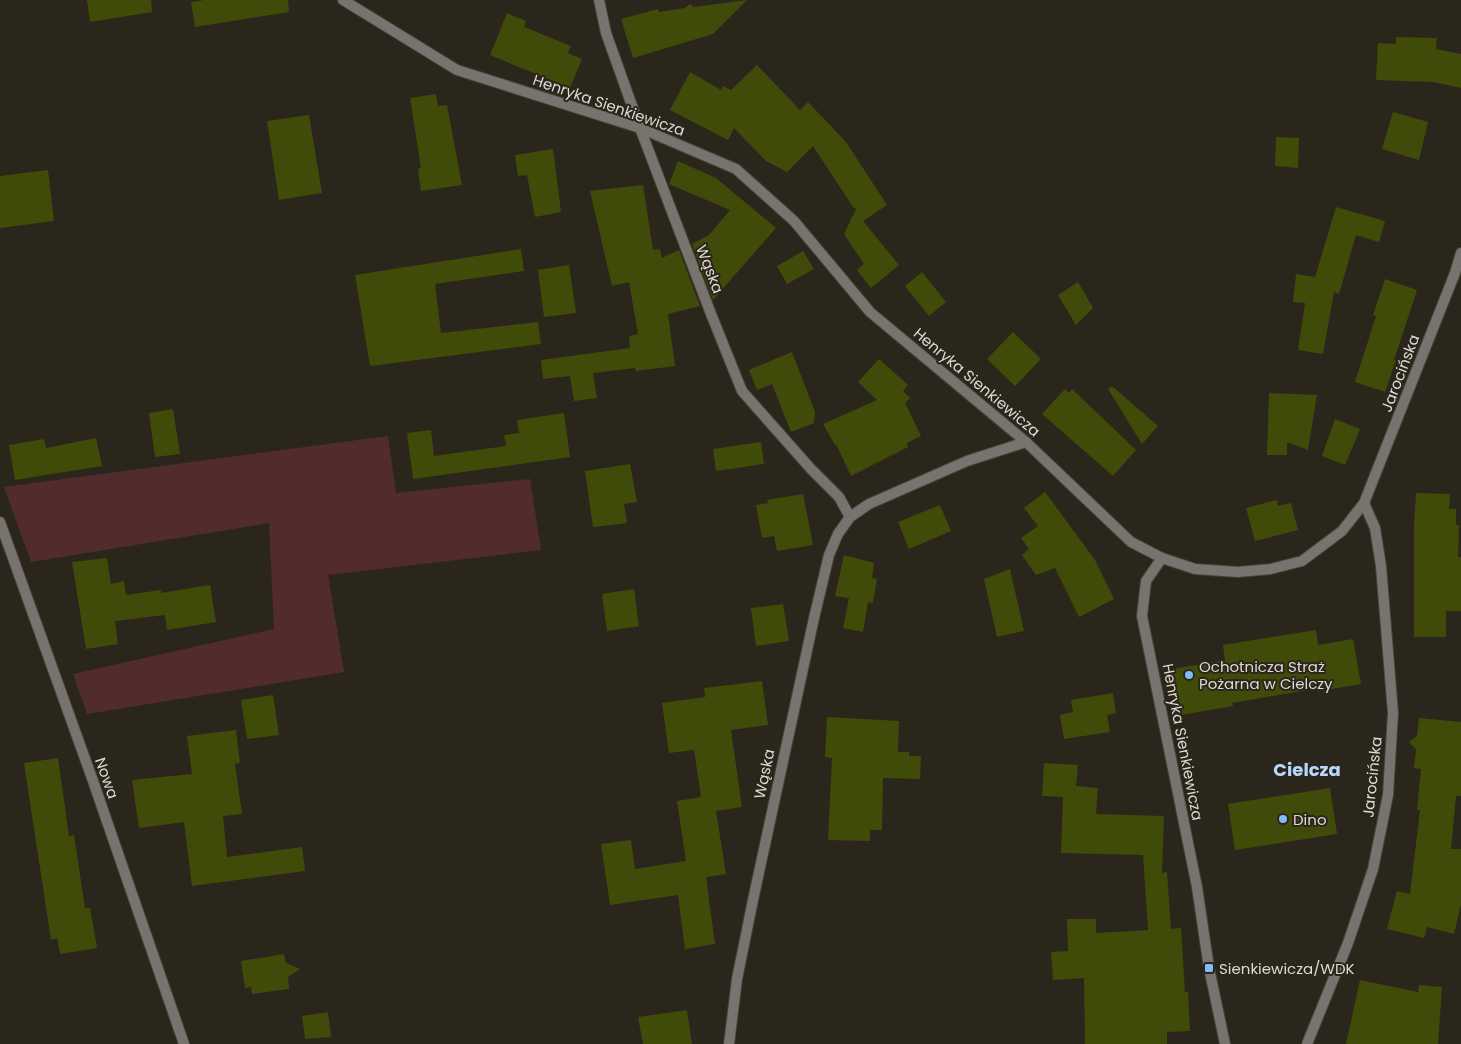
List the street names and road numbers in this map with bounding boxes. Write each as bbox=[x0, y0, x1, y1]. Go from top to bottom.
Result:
street label: Henryka Sienkiewicza bbox=[530, 69, 688, 141]
street label: Wąska bbox=[691, 242, 729, 296]
street label: Henryka Sienkiewicza bbox=[909, 323, 1045, 441]
street label: Jarocińska bbox=[1376, 331, 1424, 415]
street label: Henryka Sienkiewicza bbox=[1157, 662, 1209, 822]
street label: Jarocińska bbox=[1357, 735, 1387, 819]
street label: Wąska bbox=[748, 747, 780, 801]
street label: Nowa bbox=[90, 754, 124, 802]

